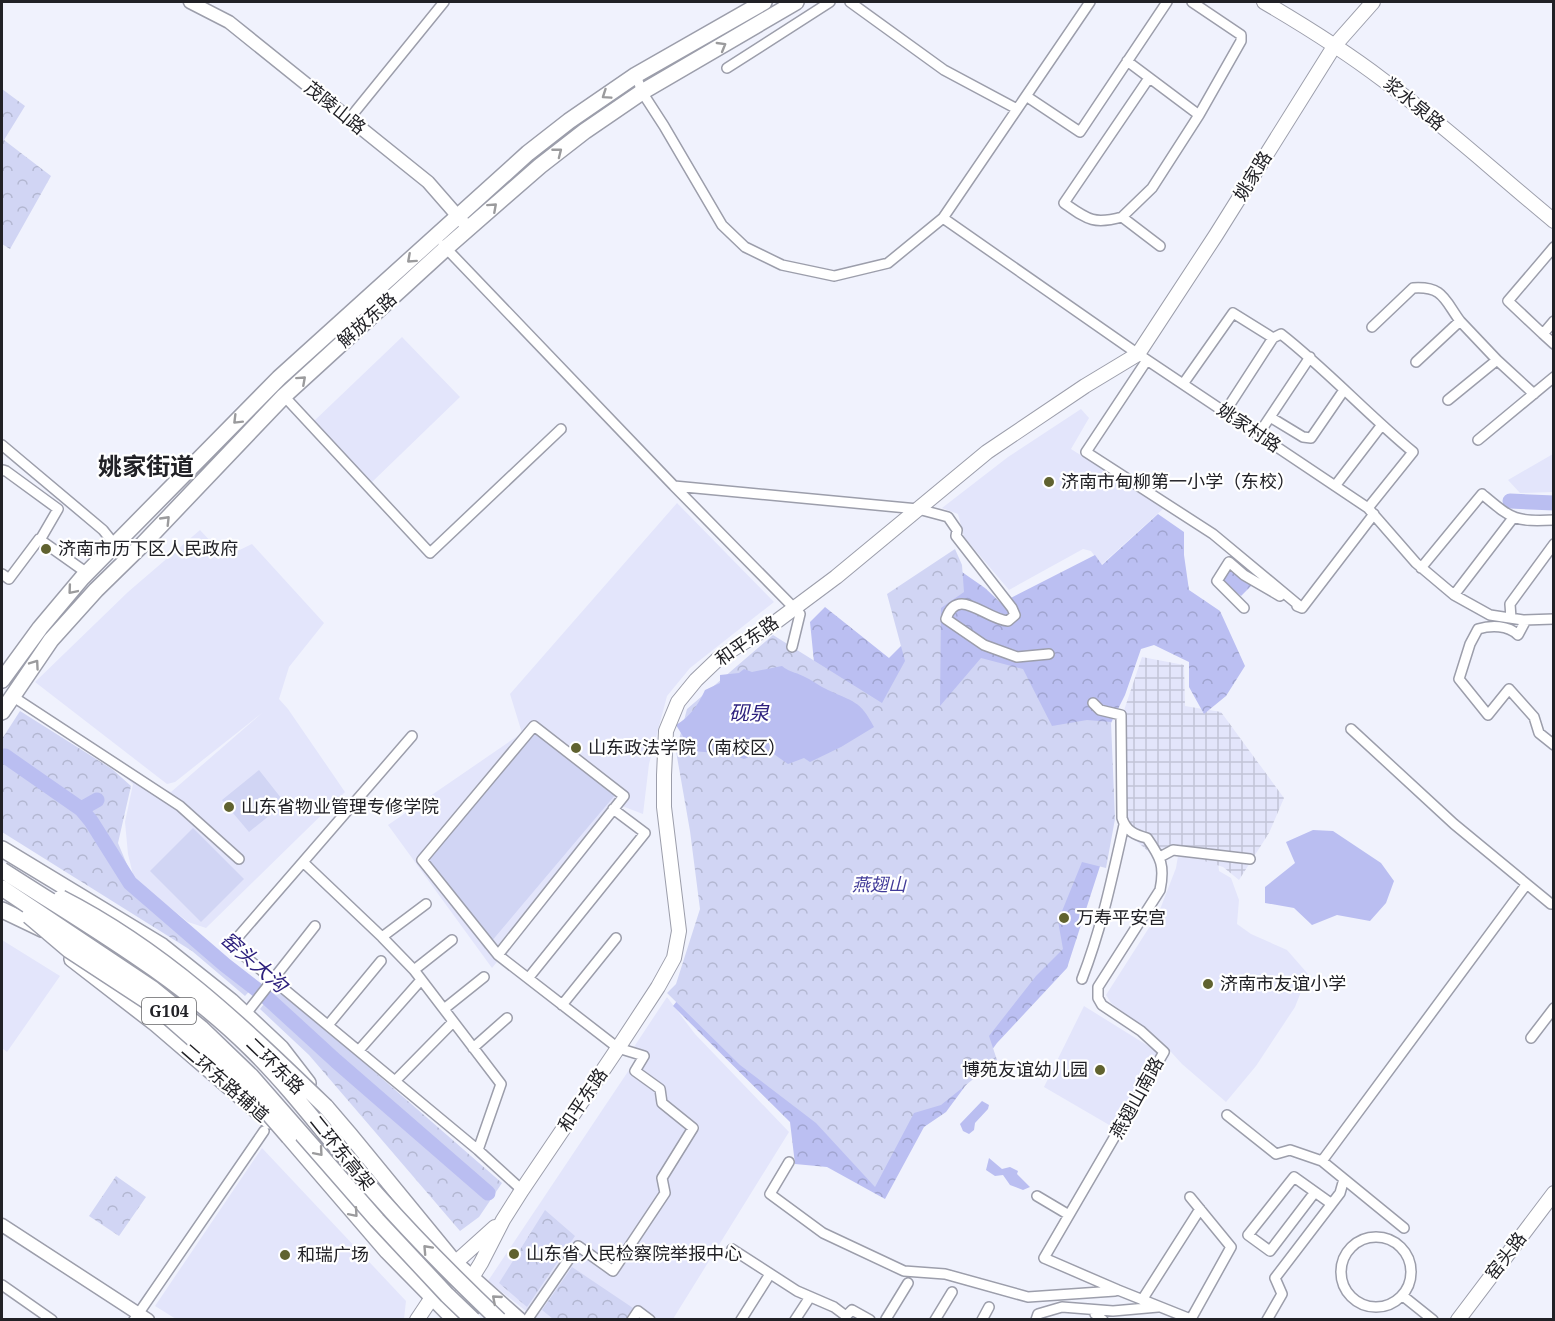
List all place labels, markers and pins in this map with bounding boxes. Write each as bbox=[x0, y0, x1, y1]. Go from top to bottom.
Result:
place label: 济南市甸柳第一小学（东校） bbox=[1061, 469, 1295, 493]
marker: 济南市甸柳第一小学（东校） bbox=[1042, 475, 1056, 489]
place label: 济南市历下区人民政府 bbox=[58, 536, 238, 560]
marker: 济南市历下区人民政府 bbox=[39, 542, 53, 556]
place label: 山东政法学院（南校区） bbox=[588, 735, 786, 759]
marker: 山东政法学院（南校区） bbox=[569, 741, 583, 755]
place label: 山东省物业管理专修学院 bbox=[241, 794, 439, 818]
marker: 山东省物业管理专修学院 bbox=[222, 800, 236, 814]
place label: 万寿平安宫 bbox=[1076, 905, 1166, 929]
marker: 万寿平安宫 bbox=[1057, 911, 1071, 925]
place label: 济南市友谊小学 bbox=[1220, 971, 1346, 995]
marker: 济南市友谊小学 bbox=[1201, 977, 1215, 991]
place label: 博苑友谊幼儿园 bbox=[962, 1057, 1088, 1081]
marker: 博苑友谊幼儿园 bbox=[1093, 1063, 1107, 1077]
place label: 山东省人民检察院举报中心 bbox=[526, 1241, 742, 1265]
place label: 和瑞广场 bbox=[297, 1242, 369, 1266]
marker: 山东省人民检察院举报中心 bbox=[507, 1247, 521, 1261]
marker: 和瑞广场 bbox=[278, 1248, 292, 1262]

